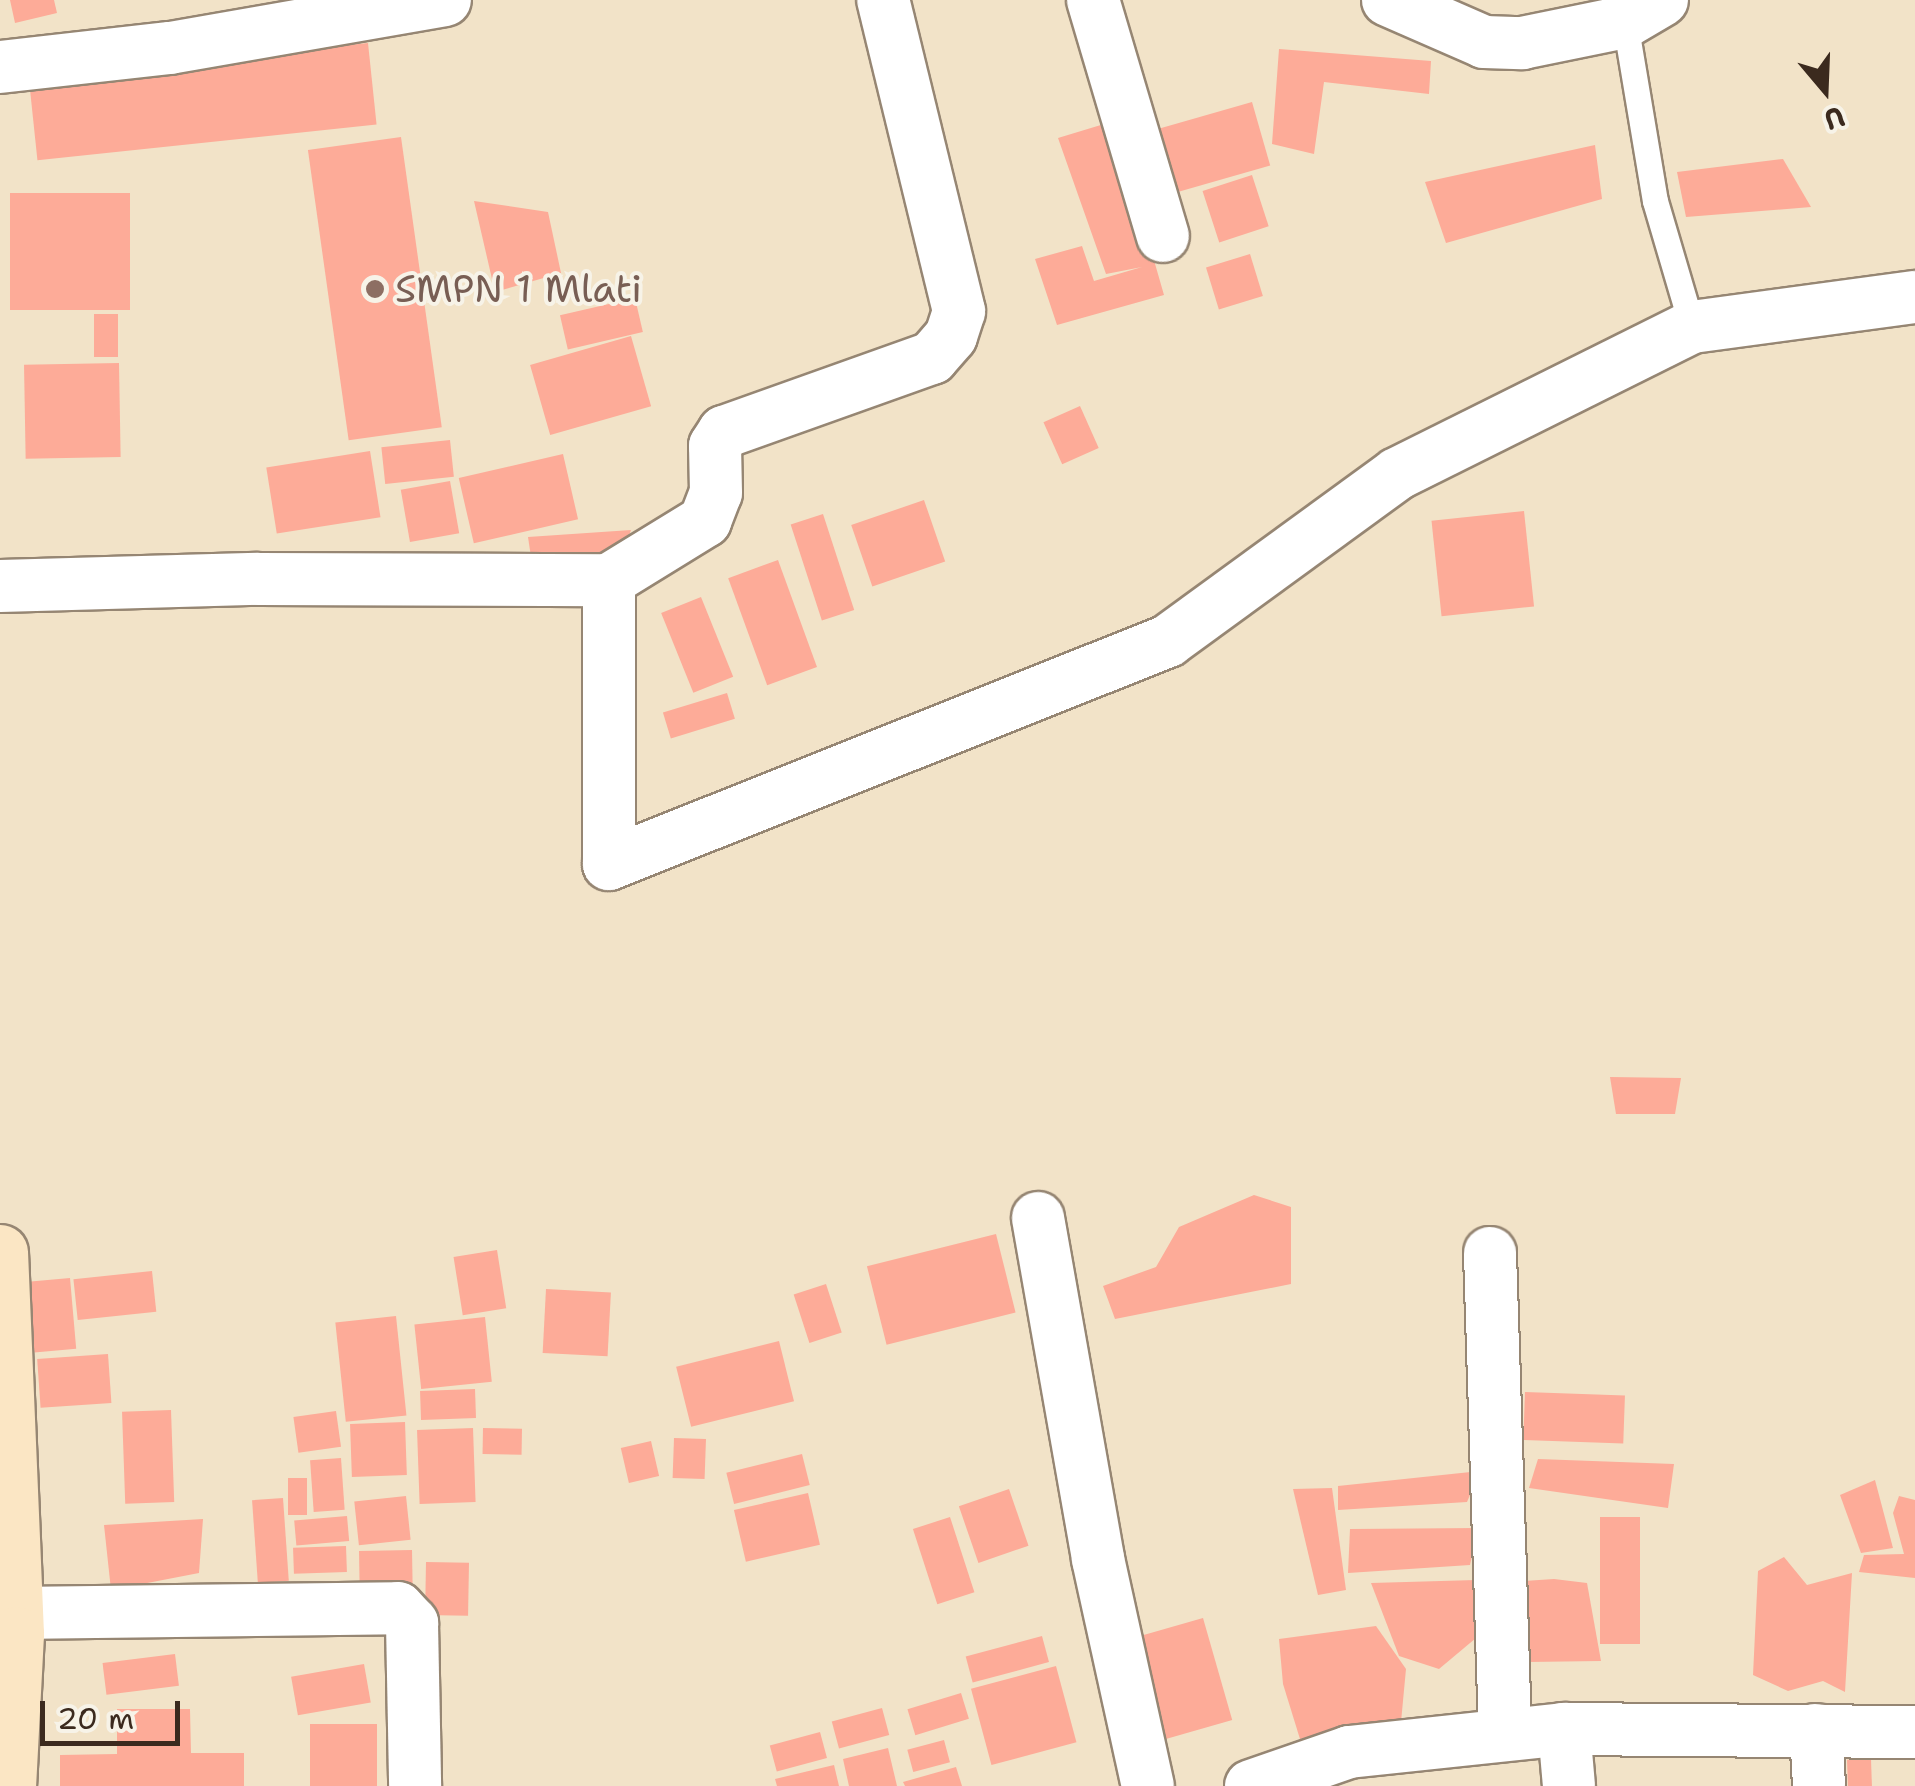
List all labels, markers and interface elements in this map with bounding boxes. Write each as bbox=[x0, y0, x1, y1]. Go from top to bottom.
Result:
north arrow bbox=[1775, 40, 1875, 140]
text: U bbox=[1820, 97, 1850, 139]
place label: SMPN 1 Mlati bbox=[395, 266, 642, 312]
marker: SMPN 1 Mlati bbox=[364, 278, 386, 300]
scale bar bbox=[45, 1681, 185, 1743]
text: 20 m bbox=[57, 1698, 134, 1739]

